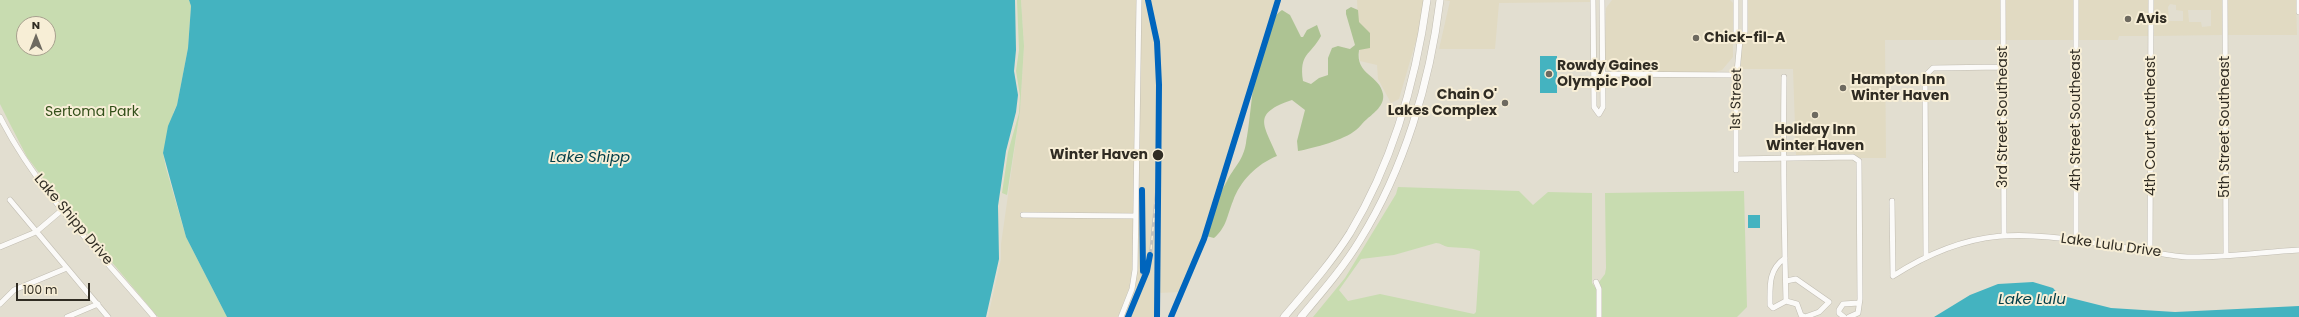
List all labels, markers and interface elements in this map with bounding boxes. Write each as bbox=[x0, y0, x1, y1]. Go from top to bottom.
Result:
place label: Avis bbox=[2136, 11, 2167, 27]
marker: Avis bbox=[2123, 14, 2133, 24]
north arrow bbox=[16, 16, 56, 56]
text: N bbox=[32, 17, 40, 33]
place label: Chick-fil-A bbox=[1704, 30, 1785, 46]
marker: Chick-fil-A bbox=[1691, 33, 1701, 43]
street label: 3rd Street Southeast bbox=[1995, 46, 2011, 188]
street label: 4th Street Southeast bbox=[2068, 49, 2084, 191]
street label: 4th Court Southeast bbox=[2143, 56, 2159, 196]
street label: 5th Street Southeast bbox=[2217, 56, 2233, 198]
place label: Rowdy Gaines Olympic Pool bbox=[1557, 58, 1659, 90]
street label: 1st Street bbox=[1728, 68, 1746, 130]
marker: Rowdy Gaines Olympic Pool bbox=[1544, 69, 1554, 79]
place label: Hampton Inn Winter Haven bbox=[1851, 72, 1949, 104]
marker: Hampton Inn Winter Haven bbox=[1838, 83, 1848, 93]
place label: Chain O' Lakes Complex bbox=[1388, 87, 1497, 120]
marker: Chain O' Lakes Complex bbox=[1500, 98, 1510, 108]
park label: Sertoma Park bbox=[45, 104, 139, 120]
marker: Holiday Inn Winter Haven bbox=[1810, 110, 1820, 120]
place label: Holiday Inn Winter Haven bbox=[1766, 122, 1864, 154]
place label: Winter Haven bbox=[1050, 147, 1148, 163]
marker: Winter Haven bbox=[1151, 148, 1165, 162]
water label: Lake Shipp bbox=[550, 149, 630, 167]
street label: Lake Shipp Drive bbox=[30, 171, 116, 269]
street label: Lake Lulu Drive bbox=[2060, 231, 2162, 261]
scale bar bbox=[18, 275, 92, 301]
text: 100 m bbox=[23, 281, 57, 298]
water label: Lake Lulu bbox=[1998, 291, 2066, 309]

